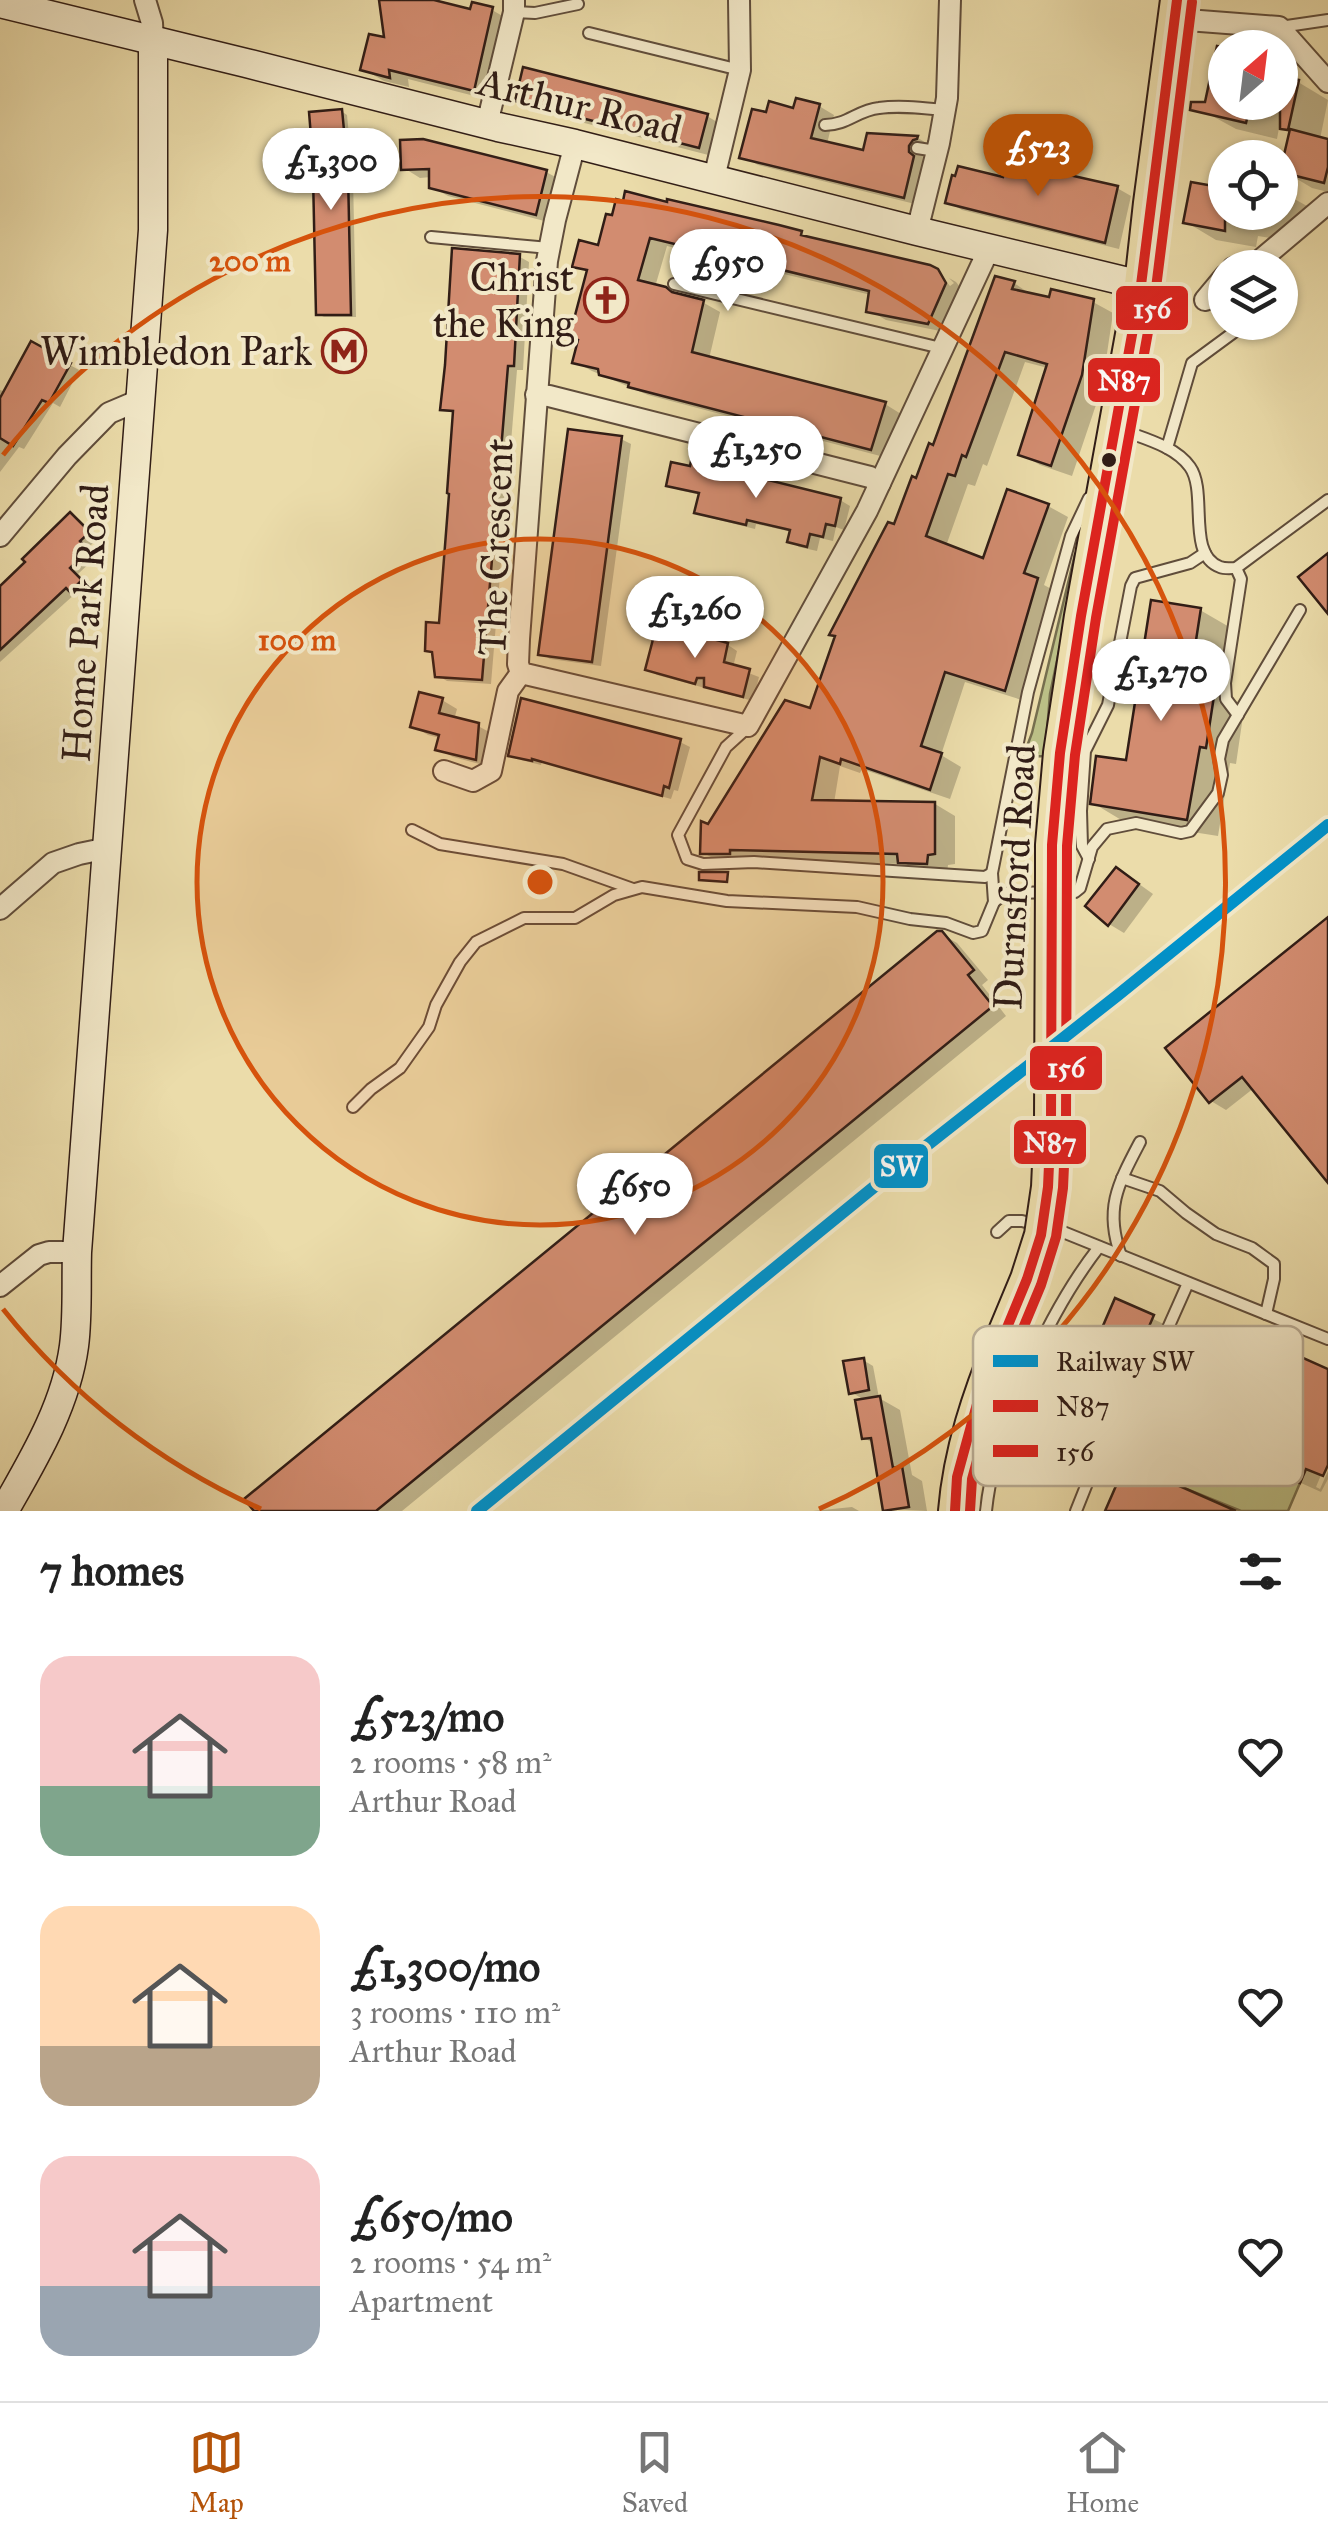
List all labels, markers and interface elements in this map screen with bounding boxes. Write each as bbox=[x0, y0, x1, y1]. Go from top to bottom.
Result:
north arrow bbox=[1208, 30, 1298, 120]
map controls bbox=[1208, 30, 1298, 340]
street label: Arthur Road bbox=[471, 56, 687, 154]
pin: £523 bbox=[979, 114, 1097, 199]
text: £523 bbox=[1005, 127, 1071, 166]
pin: £1,300 bbox=[250, 128, 412, 213]
button: locate bbox=[1208, 140, 1298, 230]
text: £1,300 bbox=[284, 141, 378, 180]
pin: £950 bbox=[669, 229, 787, 314]
text: £950 bbox=[692, 242, 764, 281]
text: 200 m bbox=[209, 243, 291, 279]
button: layers bbox=[1208, 250, 1298, 340]
place label: Christ the King bbox=[433, 253, 574, 348]
church icon: Christ the King bbox=[583, 277, 629, 323]
line badge: 156 bbox=[1114, 284, 1190, 332]
text: 156 bbox=[1133, 291, 1173, 326]
place label: Wimbledon Park bbox=[40, 327, 312, 376]
metro station icon: Wimbledon Park bbox=[321, 328, 367, 374]
line badge: N87 bbox=[1086, 356, 1162, 404]
text: N87 bbox=[1097, 363, 1151, 398]
pin: £1,250 bbox=[675, 416, 837, 501]
text: £1,250 bbox=[710, 429, 802, 468]
street label: The Crescent bbox=[467, 438, 524, 656]
unlabelled marker bbox=[1099, 450, 1119, 470]
street label: Home Park Road bbox=[51, 482, 120, 764]
pin: £1,260 bbox=[614, 576, 776, 661]
text: £1,260 bbox=[648, 589, 742, 628]
text: 100 m bbox=[258, 622, 337, 658]
pin: £1,270 bbox=[1080, 639, 1242, 724]
text: £1,270 bbox=[1114, 652, 1208, 691]
street label: Durnsford Road bbox=[983, 743, 1046, 1011]
centre of rings bbox=[522, 864, 558, 900]
line badge: 156 bbox=[1028, 1044, 1104, 1092]
text: 156 bbox=[1047, 1050, 1087, 1085]
line badge: N87 bbox=[1012, 1118, 1088, 1166]
text: N87 bbox=[1023, 1125, 1077, 1160]
line badge: SW bbox=[872, 1142, 930, 1190]
text: SW bbox=[880, 1149, 924, 1184]
pin: £650 bbox=[576, 1153, 694, 1238]
text: £650 bbox=[599, 1166, 671, 1205]
legend bbox=[973, 1326, 1303, 1486]
text: Railway SW bbox=[1056, 1344, 1196, 1379]
text: N87 bbox=[1056, 1389, 1110, 1424]
text: 156 bbox=[1056, 1434, 1096, 1469]
icon: filters bbox=[1233, 1544, 1288, 1599]
text: 7 homes bbox=[40, 1545, 184, 1597]
text: £523/mo bbox=[350, 1691, 504, 1743]
icon: home bbox=[120, 1696, 240, 1816]
icon: heart bbox=[1233, 1729, 1288, 1784]
text: 2 rooms · 58 m² bbox=[350, 1743, 551, 1782]
text: Arthur Road bbox=[350, 1782, 517, 1821]
text: £1,300/mo bbox=[350, 1941, 540, 1993]
icon: home bbox=[120, 1946, 240, 2066]
icon: heart bbox=[1233, 1979, 1288, 2034]
text: 3 rooms · 110 m² bbox=[350, 1993, 560, 2032]
text: Arthur Road bbox=[350, 2032, 517, 2071]
text: £650/mo bbox=[350, 2191, 513, 2243]
icon: home bbox=[120, 2196, 240, 2316]
icon: heart bbox=[1233, 2229, 1288, 2284]
text: 2 rooms · 54 m² bbox=[350, 2243, 551, 2282]
text: Apartment bbox=[350, 2282, 493, 2321]
tab: Map bbox=[189, 2425, 244, 2520]
tab: Saved bbox=[622, 2425, 688, 2520]
tab: Home bbox=[1066, 2425, 1139, 2520]

